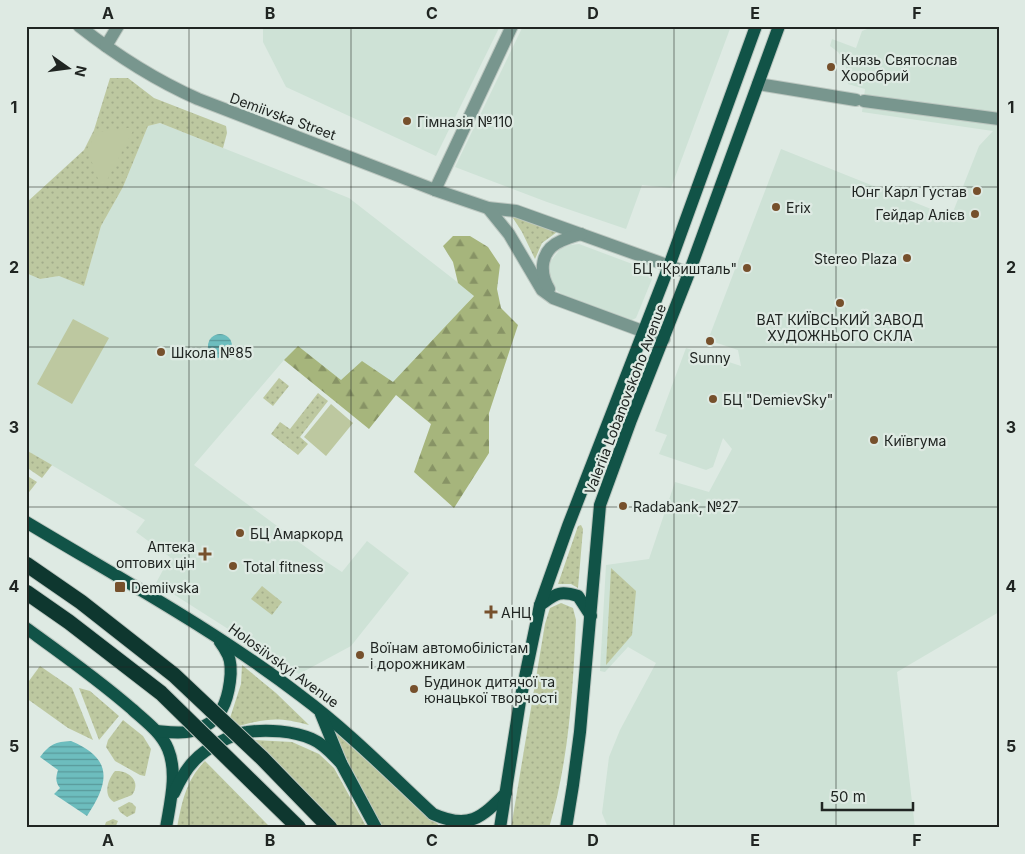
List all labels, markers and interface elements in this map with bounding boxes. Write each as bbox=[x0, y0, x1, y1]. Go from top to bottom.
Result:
text: A bbox=[102, 3, 114, 23]
text: B bbox=[265, 3, 275, 23]
text: C bbox=[426, 3, 438, 23]
text: D bbox=[587, 3, 599, 23]
text: E bbox=[750, 3, 760, 23]
text: F bbox=[912, 3, 922, 23]
north arrow bbox=[42, 42, 92, 92]
place label: Князь Святослав Хоробрий bbox=[841, 51, 958, 84]
marker: Князь Святослав Хоробрий bbox=[825, 61, 837, 73]
text: N bbox=[72, 64, 91, 78]
street label: Demiivska Street bbox=[228, 89, 339, 143]
text: 1 bbox=[11, 97, 17, 117]
text: 1 bbox=[1008, 97, 1014, 117]
place label: Гімназія №110 bbox=[417, 113, 513, 130]
marker: Гімназія №110 bbox=[401, 115, 413, 127]
place label: Юнг Карл Густав bbox=[852, 183, 967, 200]
marker: Юнг Карл Густав bbox=[971, 185, 983, 197]
place label: Erix bbox=[786, 199, 811, 216]
marker: Erix bbox=[770, 201, 782, 213]
place label: Гейдар Алієв bbox=[875, 206, 965, 223]
marker: Гейдар Алієв bbox=[969, 208, 981, 220]
place label: Stereo Plaza bbox=[814, 250, 897, 267]
marker: Stereo Plaza bbox=[901, 252, 913, 264]
text: 2 bbox=[9, 257, 19, 277]
text: 2 bbox=[1006, 257, 1016, 277]
place label: БЦ "Кришталь" bbox=[633, 260, 737, 277]
marker: БЦ "Кришталь" bbox=[741, 262, 753, 274]
marker: ВАТ КИЇВСЬКИЙ ЗАВОД ХУДОЖНЬОГО СКЛА bbox=[834, 297, 846, 309]
street label: Valeriia Lobanovskoho Avenue bbox=[581, 301, 669, 497]
place label: ВАТ КИЇВСЬКИЙ ЗАВОД ХУДОЖНЬОГО СКЛА bbox=[757, 310, 923, 344]
marker: Sunny bbox=[704, 335, 716, 347]
place label: Школа №85 bbox=[171, 344, 252, 361]
marker: Школа №85 bbox=[155, 346, 167, 358]
place label: Sunny bbox=[689, 349, 731, 366]
place label: БЦ "DemievSky" bbox=[723, 391, 833, 408]
marker: БЦ "DemievSky" bbox=[707, 393, 719, 405]
text: 3 bbox=[9, 417, 19, 437]
text: 3 bbox=[1006, 417, 1016, 437]
place label: Київгума bbox=[884, 432, 946, 449]
marker: Київгума bbox=[868, 434, 880, 446]
place label: Radabank, №27 bbox=[633, 498, 739, 515]
marker: Radabank, №27 bbox=[617, 500, 629, 512]
place label: БЦ Амаркорд bbox=[250, 525, 343, 542]
marker: БЦ Амаркорд bbox=[234, 527, 246, 539]
place label: Аптека оптових цін bbox=[116, 538, 195, 571]
marker: Аптека оптових цін bbox=[199, 548, 211, 560]
place label: Total fitness bbox=[243, 558, 324, 575]
marker: Total fitness bbox=[227, 560, 239, 572]
text: 4 bbox=[9, 576, 20, 596]
text: 4 bbox=[1006, 576, 1017, 596]
place label: Demiivska bbox=[131, 579, 199, 596]
marker: Demiivska bbox=[113, 580, 127, 594]
place label: АНЦ bbox=[501, 604, 531, 621]
marker: АНЦ bbox=[485, 606, 497, 618]
street label: Holosiivskyi Avenue bbox=[226, 619, 342, 711]
place label: Воїнам автомобілістам і дорожникам bbox=[370, 639, 528, 672]
marker: Воїнам автомобілістам і дорожникам bbox=[354, 649, 366, 661]
place label: Будинок дитячої та юнацької творчості bbox=[424, 673, 557, 706]
marker: Будинок дитячої та юнацької творчості bbox=[408, 683, 420, 695]
text: 5 bbox=[9, 736, 19, 756]
text: 5 bbox=[1006, 736, 1016, 756]
scale bar bbox=[822, 779, 914, 811]
text: 50 m bbox=[830, 787, 866, 806]
text: A bbox=[102, 830, 114, 850]
text: B bbox=[265, 830, 275, 850]
text: C bbox=[426, 830, 438, 850]
text: D bbox=[587, 830, 599, 850]
text: E bbox=[750, 830, 760, 850]
text: F bbox=[912, 830, 922, 850]

